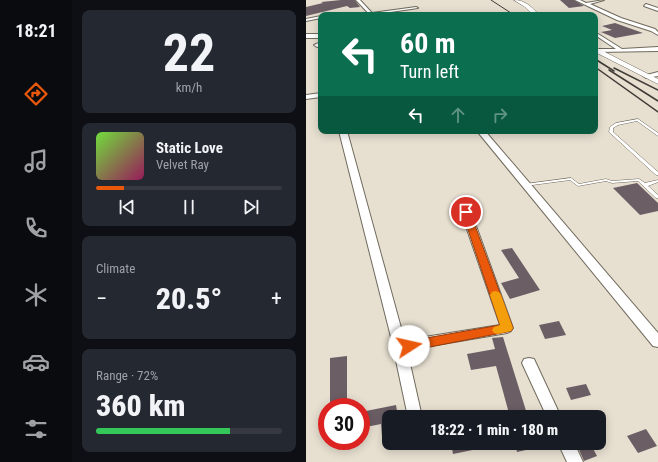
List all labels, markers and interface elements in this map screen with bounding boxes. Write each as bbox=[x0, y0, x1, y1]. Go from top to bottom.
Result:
text: 18:21 bbox=[15, 20, 57, 41]
text: 22 bbox=[163, 23, 215, 84]
text: 60 m bbox=[400, 27, 456, 60]
icon: left bbox=[334, 28, 386, 80]
text: Turn left bbox=[400, 61, 459, 82]
icon: directions bbox=[22, 80, 50, 108]
text: km/h bbox=[176, 80, 202, 95]
icon: left bbox=[405, 104, 427, 126]
icon: ahead bbox=[447, 104, 469, 126]
icon: right bbox=[489, 104, 511, 126]
text: Static Love bbox=[156, 139, 223, 157]
icon: music bbox=[22, 147, 50, 175]
text: Velvet Ray bbox=[156, 157, 209, 172]
pin bbox=[449, 195, 483, 229]
icon: previous bbox=[116, 196, 138, 218]
icon: pause bbox=[178, 196, 200, 218]
icon: next bbox=[240, 196, 262, 218]
icon: arrive bbox=[455, 201, 477, 223]
icon: phone bbox=[22, 214, 50, 242]
text: Climate bbox=[96, 261, 135, 276]
icon: climate bbox=[22, 281, 50, 309]
text: 20.5° bbox=[156, 281, 222, 316]
text: − bbox=[96, 286, 107, 311]
text: + bbox=[271, 286, 282, 311]
position arrow bbox=[388, 325, 430, 367]
icon: car bbox=[22, 348, 50, 376]
text: Range · 72% bbox=[96, 368, 158, 383]
text: 360 km bbox=[96, 388, 185, 423]
speed limit sign: 30 bbox=[318, 398, 370, 450]
icon: filters bbox=[22, 415, 50, 443]
text: 18:22 · 1 min · 180 m bbox=[430, 421, 558, 439]

